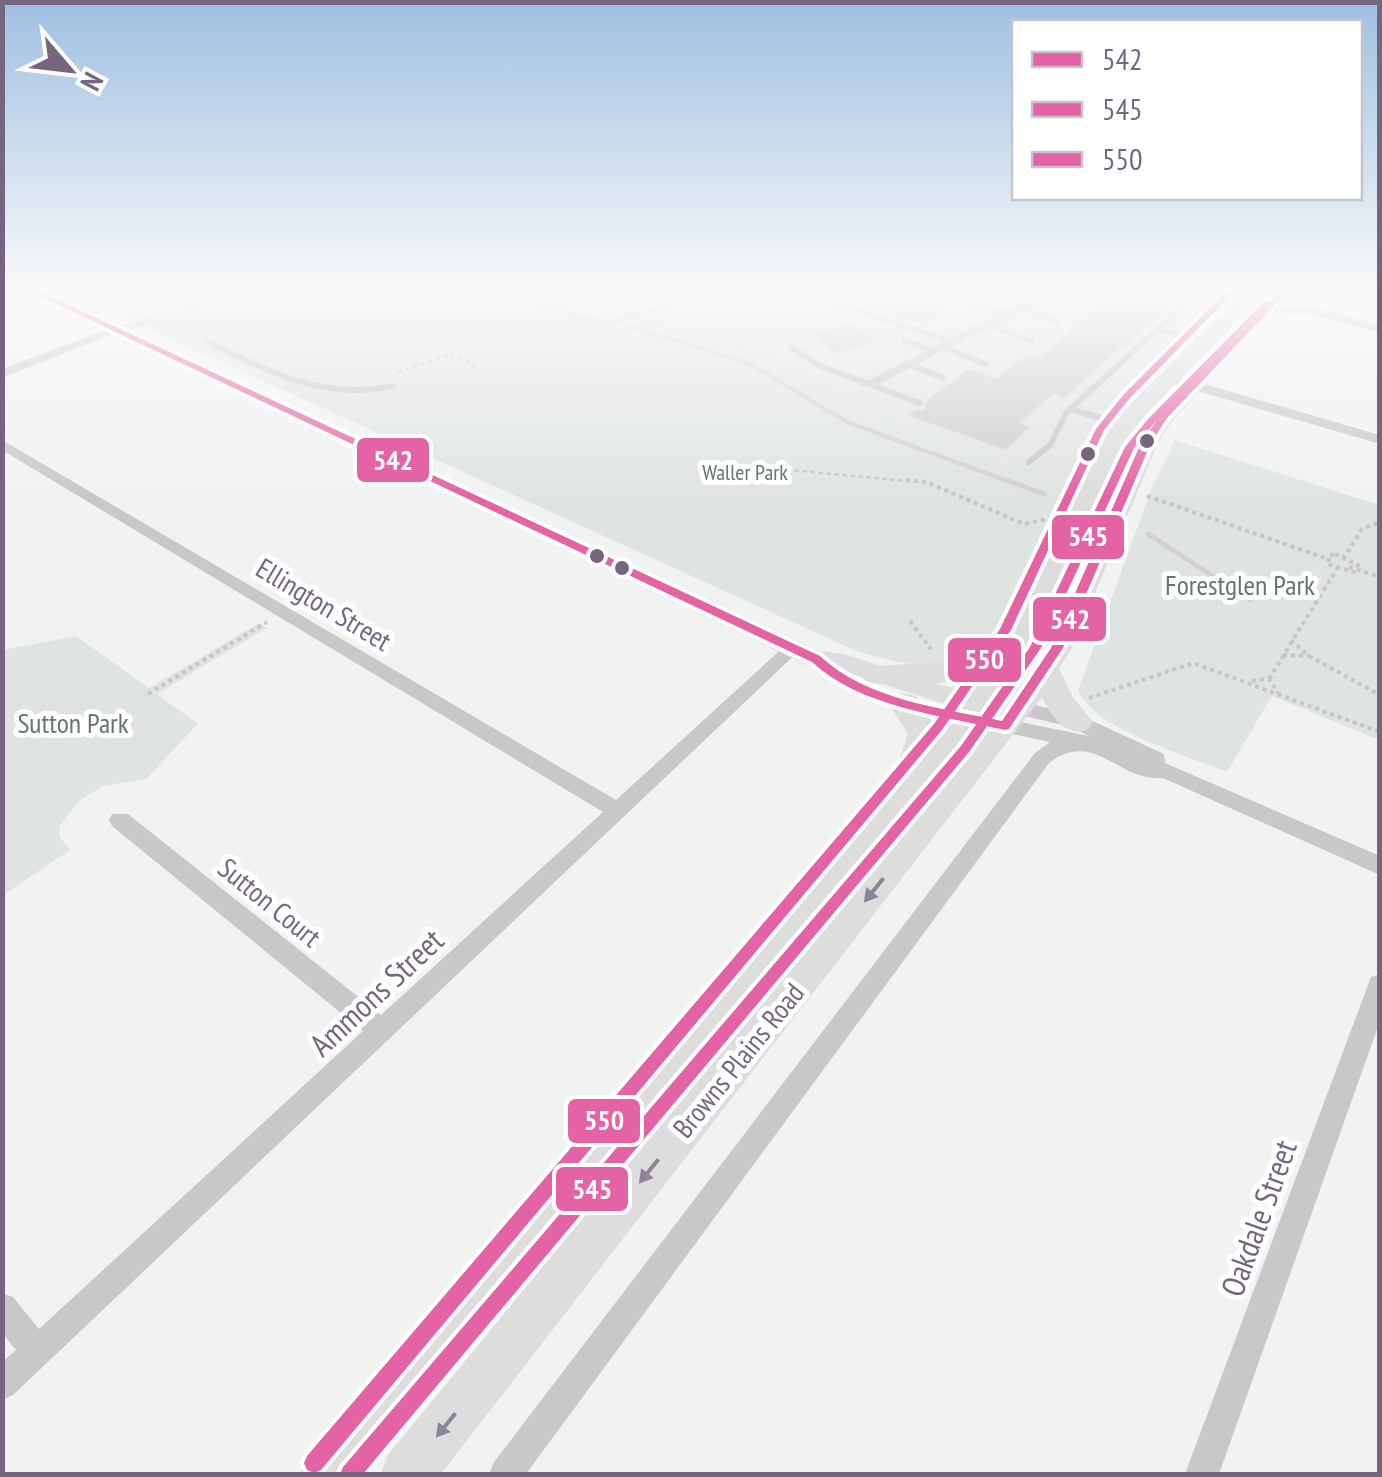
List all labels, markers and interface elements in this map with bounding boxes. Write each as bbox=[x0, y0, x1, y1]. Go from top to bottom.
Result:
north arrow bbox=[20, 20, 120, 120]
legend bbox=[1012, 20, 1362, 200]
text: 542 bbox=[1102, 39, 1143, 78]
text: N bbox=[73, 67, 112, 97]
text: 545 bbox=[1102, 89, 1143, 128]
text: 550 bbox=[1102, 139, 1143, 178]
unlabelled marker bbox=[1137, 431, 1157, 451]
line badge: 542 bbox=[355, 436, 431, 484]
text: 542 bbox=[373, 441, 413, 478]
unlabelled marker bbox=[1078, 444, 1098, 464]
park label: Waller Park bbox=[702, 458, 788, 486]
line badge: 545 bbox=[1050, 513, 1126, 561]
text: 545 bbox=[1068, 517, 1108, 554]
unlabelled marker bbox=[587, 546, 607, 566]
street label: Ellington Street bbox=[250, 549, 399, 659]
unlabelled marker bbox=[612, 558, 632, 578]
park label: Forestglen Park bbox=[1165, 566, 1315, 603]
line badge: 542 bbox=[1031, 595, 1108, 643]
text: 542 bbox=[1050, 600, 1090, 637]
line badge: 550 bbox=[946, 636, 1023, 684]
text: 550 bbox=[964, 640, 1004, 677]
park label: Sutton Park bbox=[17, 704, 129, 741]
street label: Sutton Court bbox=[211, 849, 329, 955]
one-way arrow bbox=[864, 878, 885, 903]
street label: Ammons Street bbox=[300, 919, 452, 1065]
street label: Browns Plains Road bbox=[664, 975, 812, 1145]
line badge: 550 bbox=[566, 1097, 642, 1145]
text: 550 bbox=[584, 1101, 624, 1138]
street label: Oakdale Street bbox=[1210, 1134, 1306, 1302]
one-way arrow bbox=[639, 1159, 660, 1184]
line badge: 545 bbox=[554, 1165, 630, 1213]
text: 545 bbox=[572, 1170, 612, 1207]
one-way arrow bbox=[436, 1412, 457, 1438]

